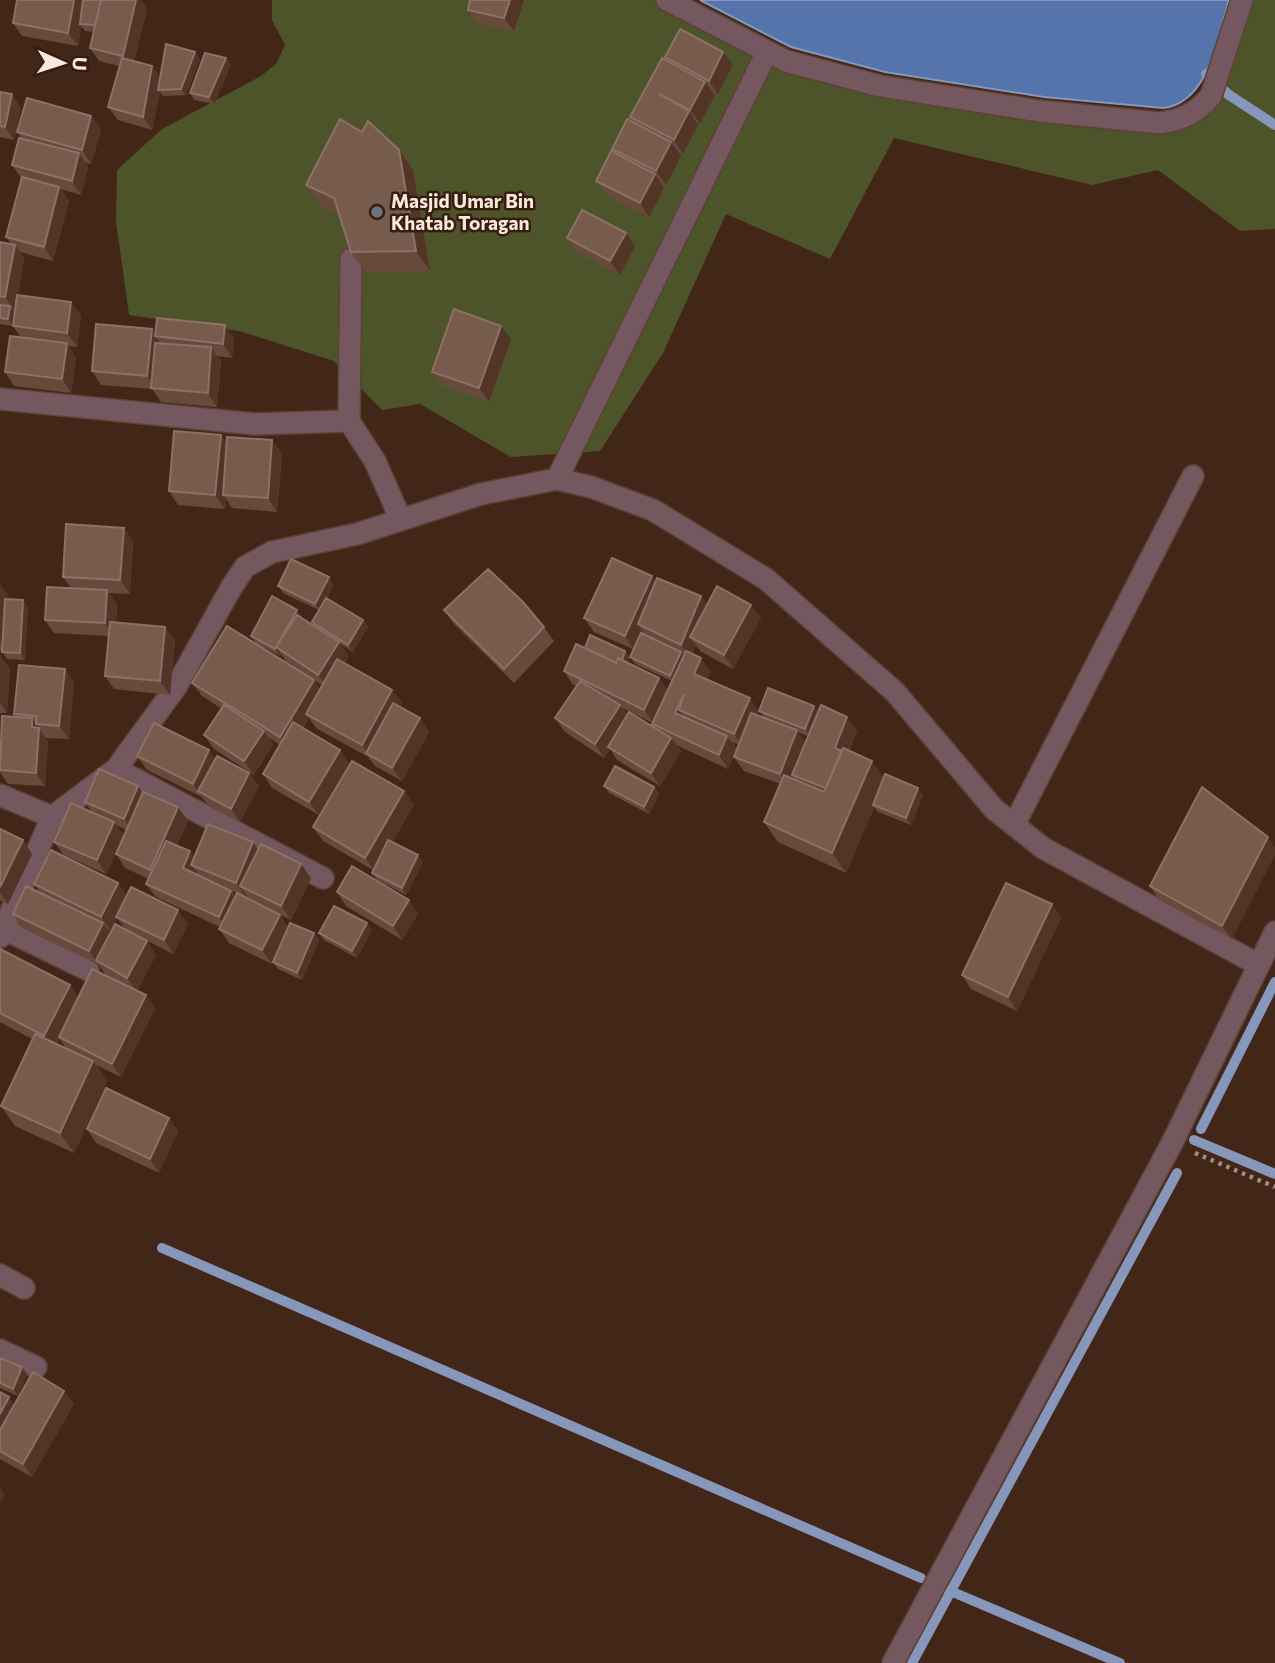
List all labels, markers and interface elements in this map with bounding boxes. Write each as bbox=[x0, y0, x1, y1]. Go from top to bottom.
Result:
north arrow bbox=[28, 28, 98, 98]
text: U bbox=[69, 56, 92, 71]
place label: Masjid Umar Bin Khatab Toragan bbox=[391, 189, 534, 234]
marker: Masjid Umar Bin Khatab Toragan bbox=[369, 204, 385, 220]

